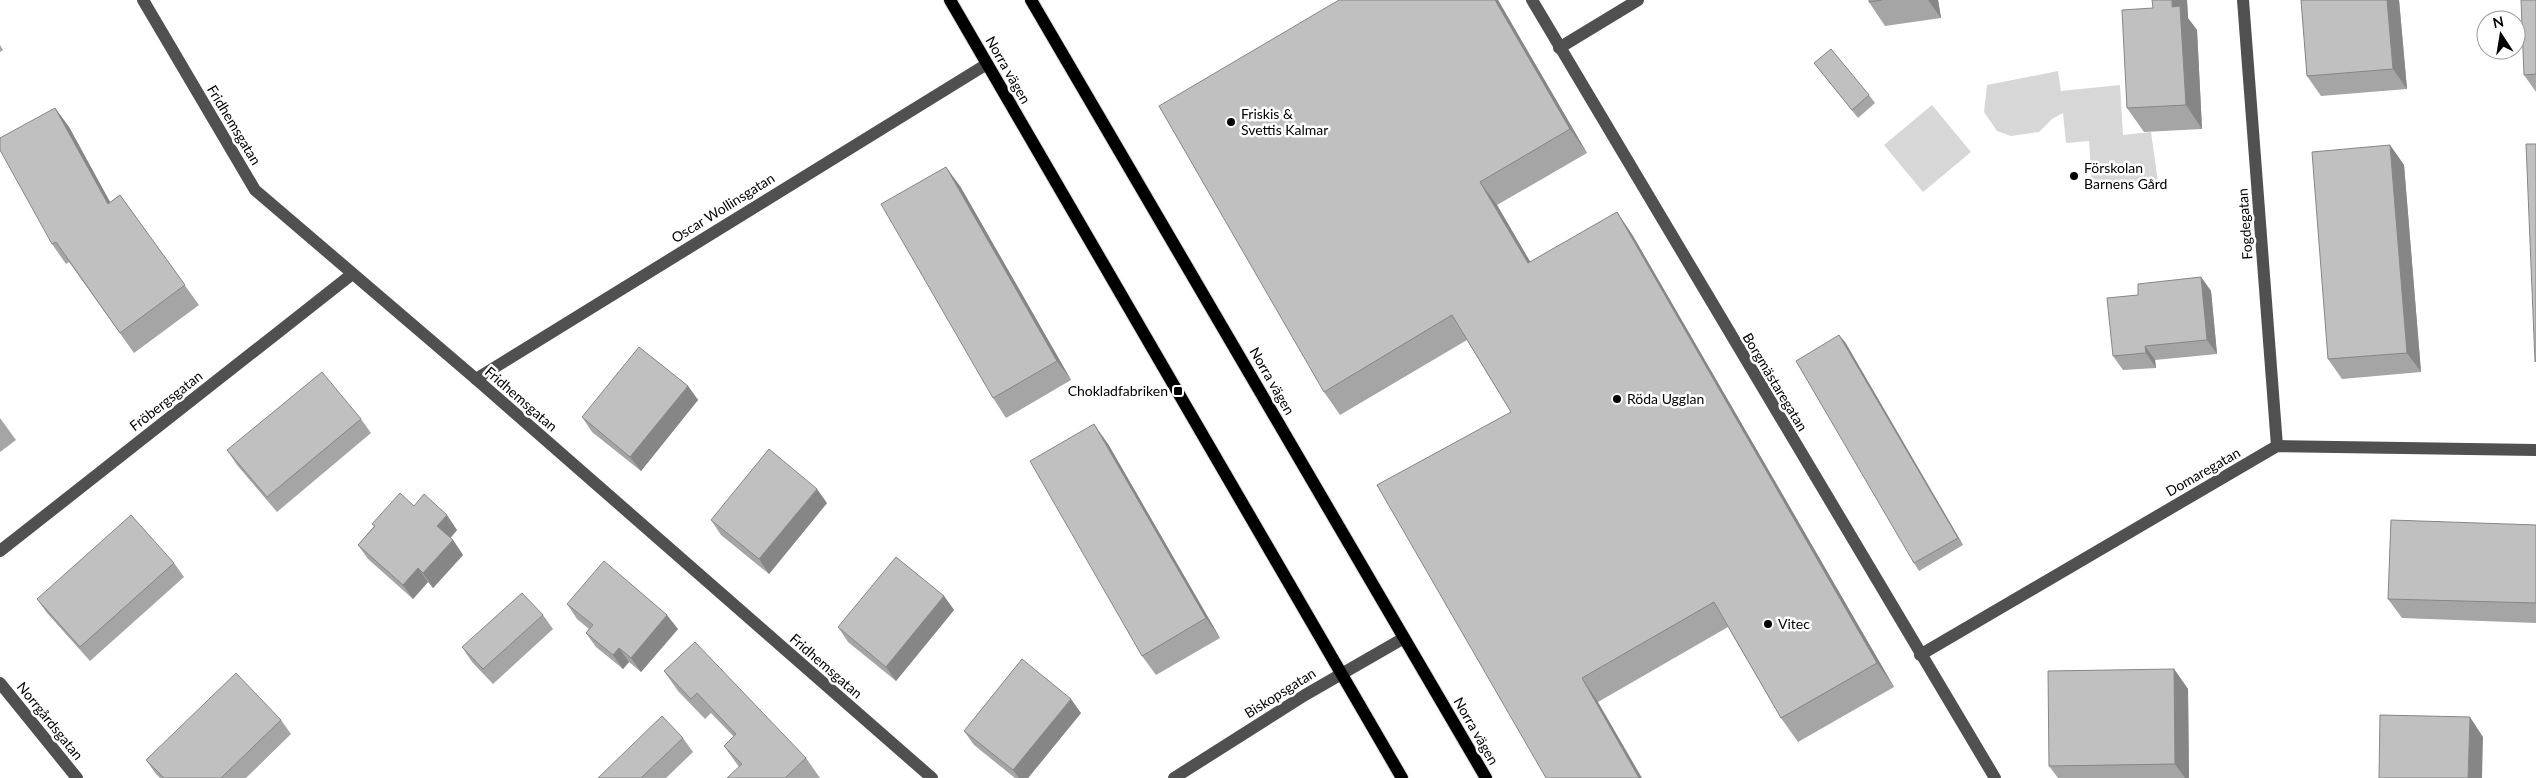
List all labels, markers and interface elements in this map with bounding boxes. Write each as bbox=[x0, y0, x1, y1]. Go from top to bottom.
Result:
north arrow bbox=[2476, 10, 2526, 60]
text: N bbox=[2491, 12, 2505, 31]
street label: Norra vägen bbox=[982, 33, 1035, 107]
street label: Fridhemsgatan bbox=[204, 82, 265, 168]
place label: Friskis & Svettis Kalmar bbox=[1241, 105, 1328, 138]
marker: Friskis & Svettis Kalmar bbox=[1225, 116, 1237, 128]
place label: Förskolan Barnens Gård bbox=[2084, 159, 2167, 192]
street label: Oscar Wollinsgatan bbox=[668, 169, 777, 246]
marker: Förskolan Barnens Gård bbox=[2068, 170, 2080, 182]
street label: Fogdegatan bbox=[2234, 188, 2255, 260]
street label: Borgmästaregatan bbox=[1739, 329, 1811, 434]
street label: Norra vägen bbox=[1246, 344, 1299, 418]
street label: Fridhemsgatan bbox=[482, 363, 561, 435]
street label: Fröbergsgatan bbox=[126, 367, 205, 434]
place label: Chokladfabriken bbox=[1068, 382, 1168, 399]
marker: Chokladfabriken bbox=[1172, 385, 1184, 397]
place label: Röda Ugglan bbox=[1627, 390, 1704, 407]
marker: Röda Ugglan bbox=[1611, 393, 1623, 405]
street label: Domaregatan bbox=[2163, 443, 2243, 500]
place label: Vitec bbox=[1778, 615, 1810, 632]
marker: Vitec bbox=[1762, 618, 1774, 630]
street label: Fridhemsgatan bbox=[787, 630, 866, 702]
street label: Biskopsgatan bbox=[1241, 664, 1318, 721]
street label: Norrgårdsgatan bbox=[14, 678, 87, 763]
street label: Norra vägen bbox=[1450, 694, 1503, 768]

